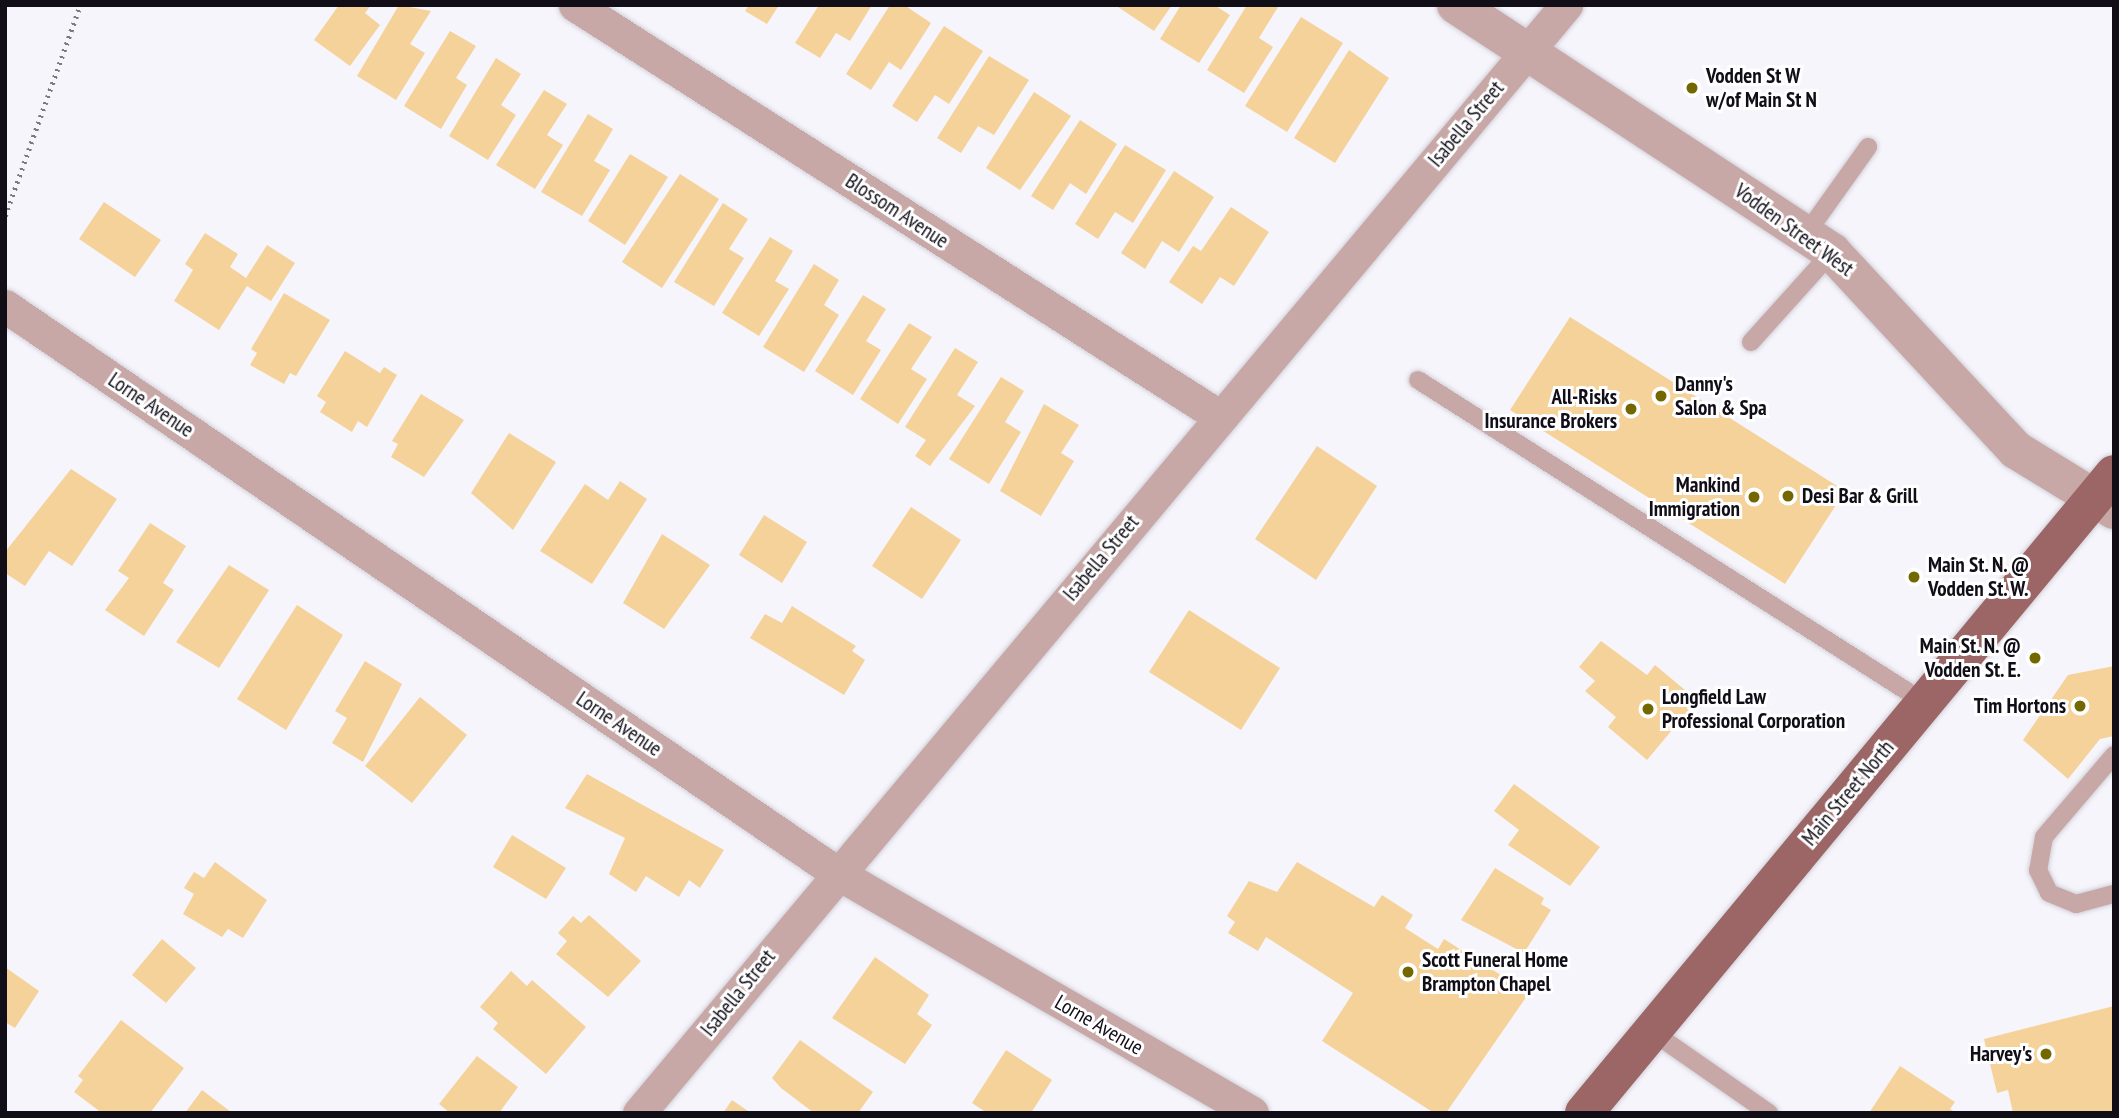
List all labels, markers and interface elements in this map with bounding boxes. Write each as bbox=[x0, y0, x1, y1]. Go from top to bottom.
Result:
place label: Vodden St W w/of Main St N bbox=[1706, 63, 1817, 113]
street label: Isabella Street bbox=[1423, 76, 1509, 172]
marker: Vodden St W w/of Main St N bbox=[1684, 80, 1700, 96]
street label: Blossom Avenue bbox=[841, 168, 953, 254]
street label: Vodden Street West bbox=[1730, 178, 1858, 282]
street label: Lorne Avenue bbox=[103, 367, 199, 443]
place label: Danny's Salon & Spa bbox=[1675, 371, 1767, 421]
place label: All-Risks Insurance Brokers bbox=[1485, 384, 1617, 434]
marker: Danny's Salon & Spa bbox=[1653, 388, 1669, 404]
marker: All-Risks Insurance Brokers bbox=[1623, 401, 1639, 417]
place label: Mankind Immigration bbox=[1649, 472, 1740, 522]
place label: Desi Bar & Grill bbox=[1802, 483, 1918, 509]
marker: Desi Bar & Grill bbox=[1780, 488, 1796, 504]
marker: Mankind Immigration bbox=[1746, 489, 1762, 505]
street label: Isabella Street bbox=[1058, 510, 1144, 606]
place label: Main St. N. @ Vodden St. W. bbox=[1928, 552, 2032, 602]
marker: Main St. N. @ Vodden St. W. bbox=[1906, 569, 1922, 585]
place label: Main St. N. @ Vodden St. E. bbox=[1917, 633, 2021, 683]
marker: Main St. N. @ Vodden St. E. bbox=[2027, 650, 2043, 666]
place label: Longfield Law Professional Corporation bbox=[1662, 684, 1845, 734]
street label: Lorne Avenue bbox=[571, 686, 667, 762]
place label: Tim Hortons bbox=[1974, 693, 2066, 719]
marker: Tim Hortons bbox=[2072, 698, 2088, 714]
marker: Longfield Law Professional Corporation bbox=[1640, 701, 1656, 717]
street label: Main Street North bbox=[1797, 735, 1899, 851]
street label: Isabella Street bbox=[695, 945, 781, 1041]
place label: Scott Funeral Home Brampton Chapel bbox=[1422, 947, 1568, 997]
marker: Scott Funeral Home Brampton Chapel bbox=[1400, 964, 1416, 980]
street label: Lorne Avenue bbox=[1050, 990, 1148, 1060]
place label: Harvey's bbox=[1970, 1041, 2032, 1067]
marker: Harvey's bbox=[2038, 1046, 2054, 1062]

